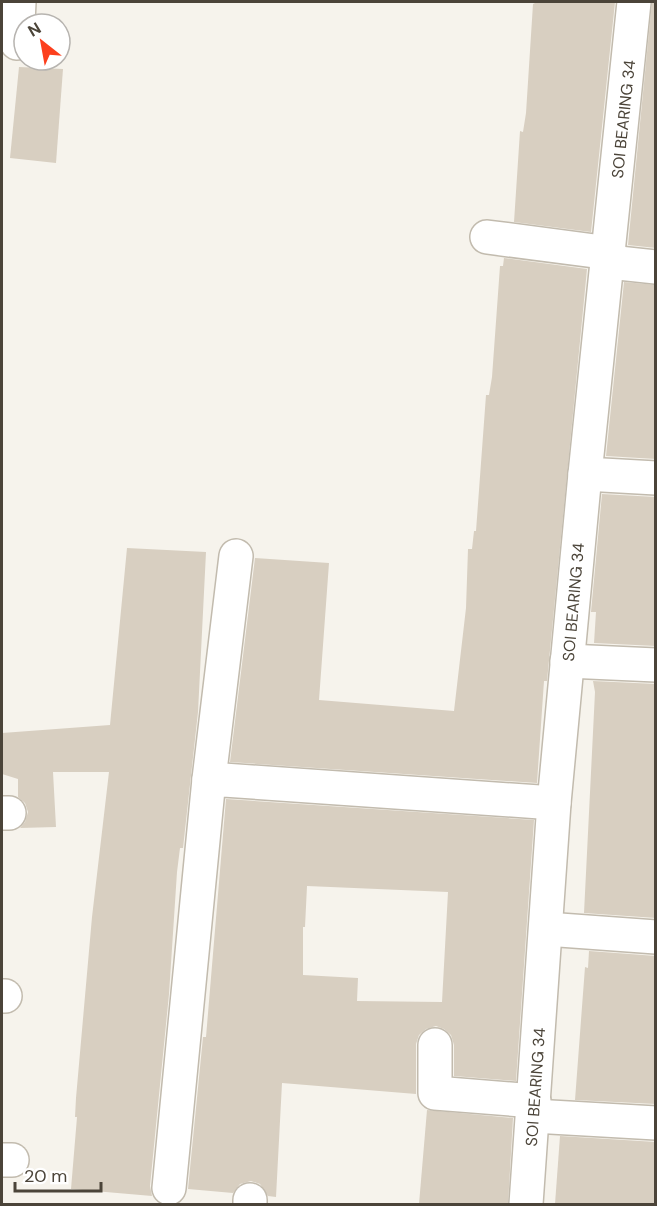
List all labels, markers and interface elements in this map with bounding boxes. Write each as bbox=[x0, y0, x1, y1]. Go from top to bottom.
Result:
north arrow bbox=[12, 12, 72, 72]
text: N bbox=[24, 18, 45, 42]
street label: SOI BEARING 34 bbox=[607, 59, 640, 179]
street label: SOI BEARING 34 bbox=[558, 542, 589, 662]
street label: SOI BEARING 34 bbox=[521, 1027, 550, 1147]
scale bar bbox=[15, 1155, 100, 1193]
text: 20 m bbox=[24, 1164, 67, 1188]

